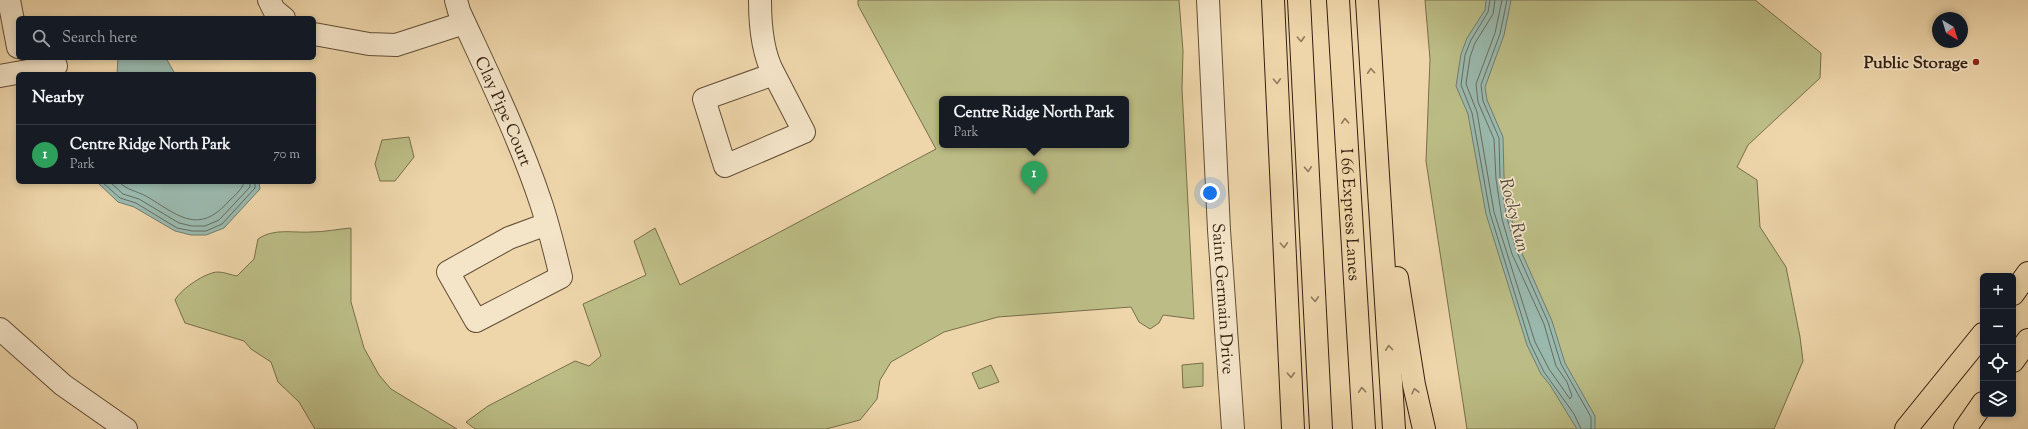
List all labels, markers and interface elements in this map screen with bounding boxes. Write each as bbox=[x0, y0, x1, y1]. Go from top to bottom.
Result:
north arrow bbox=[1932, 12, 1968, 48]
search box bbox=[16, 16, 316, 60]
icon: search bbox=[30, 27, 52, 49]
text: Search here bbox=[62, 28, 137, 49]
one-way arrow bbox=[1297, 36, 1306, 42]
place label: Public Storage bbox=[1864, 52, 1968, 76]
street label: Clay Pipe Court bbox=[468, 53, 537, 170]
marker: Public Storage bbox=[1971, 57, 1981, 67]
one-way arrow bbox=[1367, 68, 1376, 74]
one-way arrow bbox=[1272, 78, 1281, 84]
text: Nearby bbox=[32, 86, 84, 110]
popup bbox=[939, 96, 1129, 148]
text: Centre Ridge North Park bbox=[954, 103, 1114, 124]
one-way arrow bbox=[1341, 118, 1349, 124]
text: Park bbox=[954, 124, 979, 142]
text: Centre Ridge North Park bbox=[70, 135, 230, 156]
text: 1 bbox=[43, 146, 47, 164]
text: 70 m bbox=[273, 146, 300, 164]
street label: I 66 Express Lanes bbox=[1333, 148, 1365, 282]
text: Park bbox=[70, 156, 95, 174]
pin: 1 bbox=[1021, 161, 1047, 194]
one-way arrow bbox=[1304, 166, 1312, 172]
water label: Rocky Run bbox=[1491, 176, 1535, 256]
your location bbox=[1200, 183, 1220, 203]
street label: Saint Germain Drive bbox=[1205, 222, 1239, 375]
one-way arrow bbox=[1280, 242, 1289, 248]
map controls bbox=[1980, 273, 2016, 417]
button: + bbox=[1980, 273, 2016, 309]
one-way arrow bbox=[1310, 296, 1319, 302]
button: − bbox=[1980, 309, 2016, 345]
one-way arrow bbox=[1384, 345, 1393, 351]
button: locate bbox=[1980, 345, 2016, 381]
one-way arrow bbox=[1286, 372, 1295, 378]
button: layers bbox=[1980, 381, 2016, 417]
one-way arrow bbox=[1357, 387, 1366, 393]
one-way arrow bbox=[1411, 388, 1420, 395]

